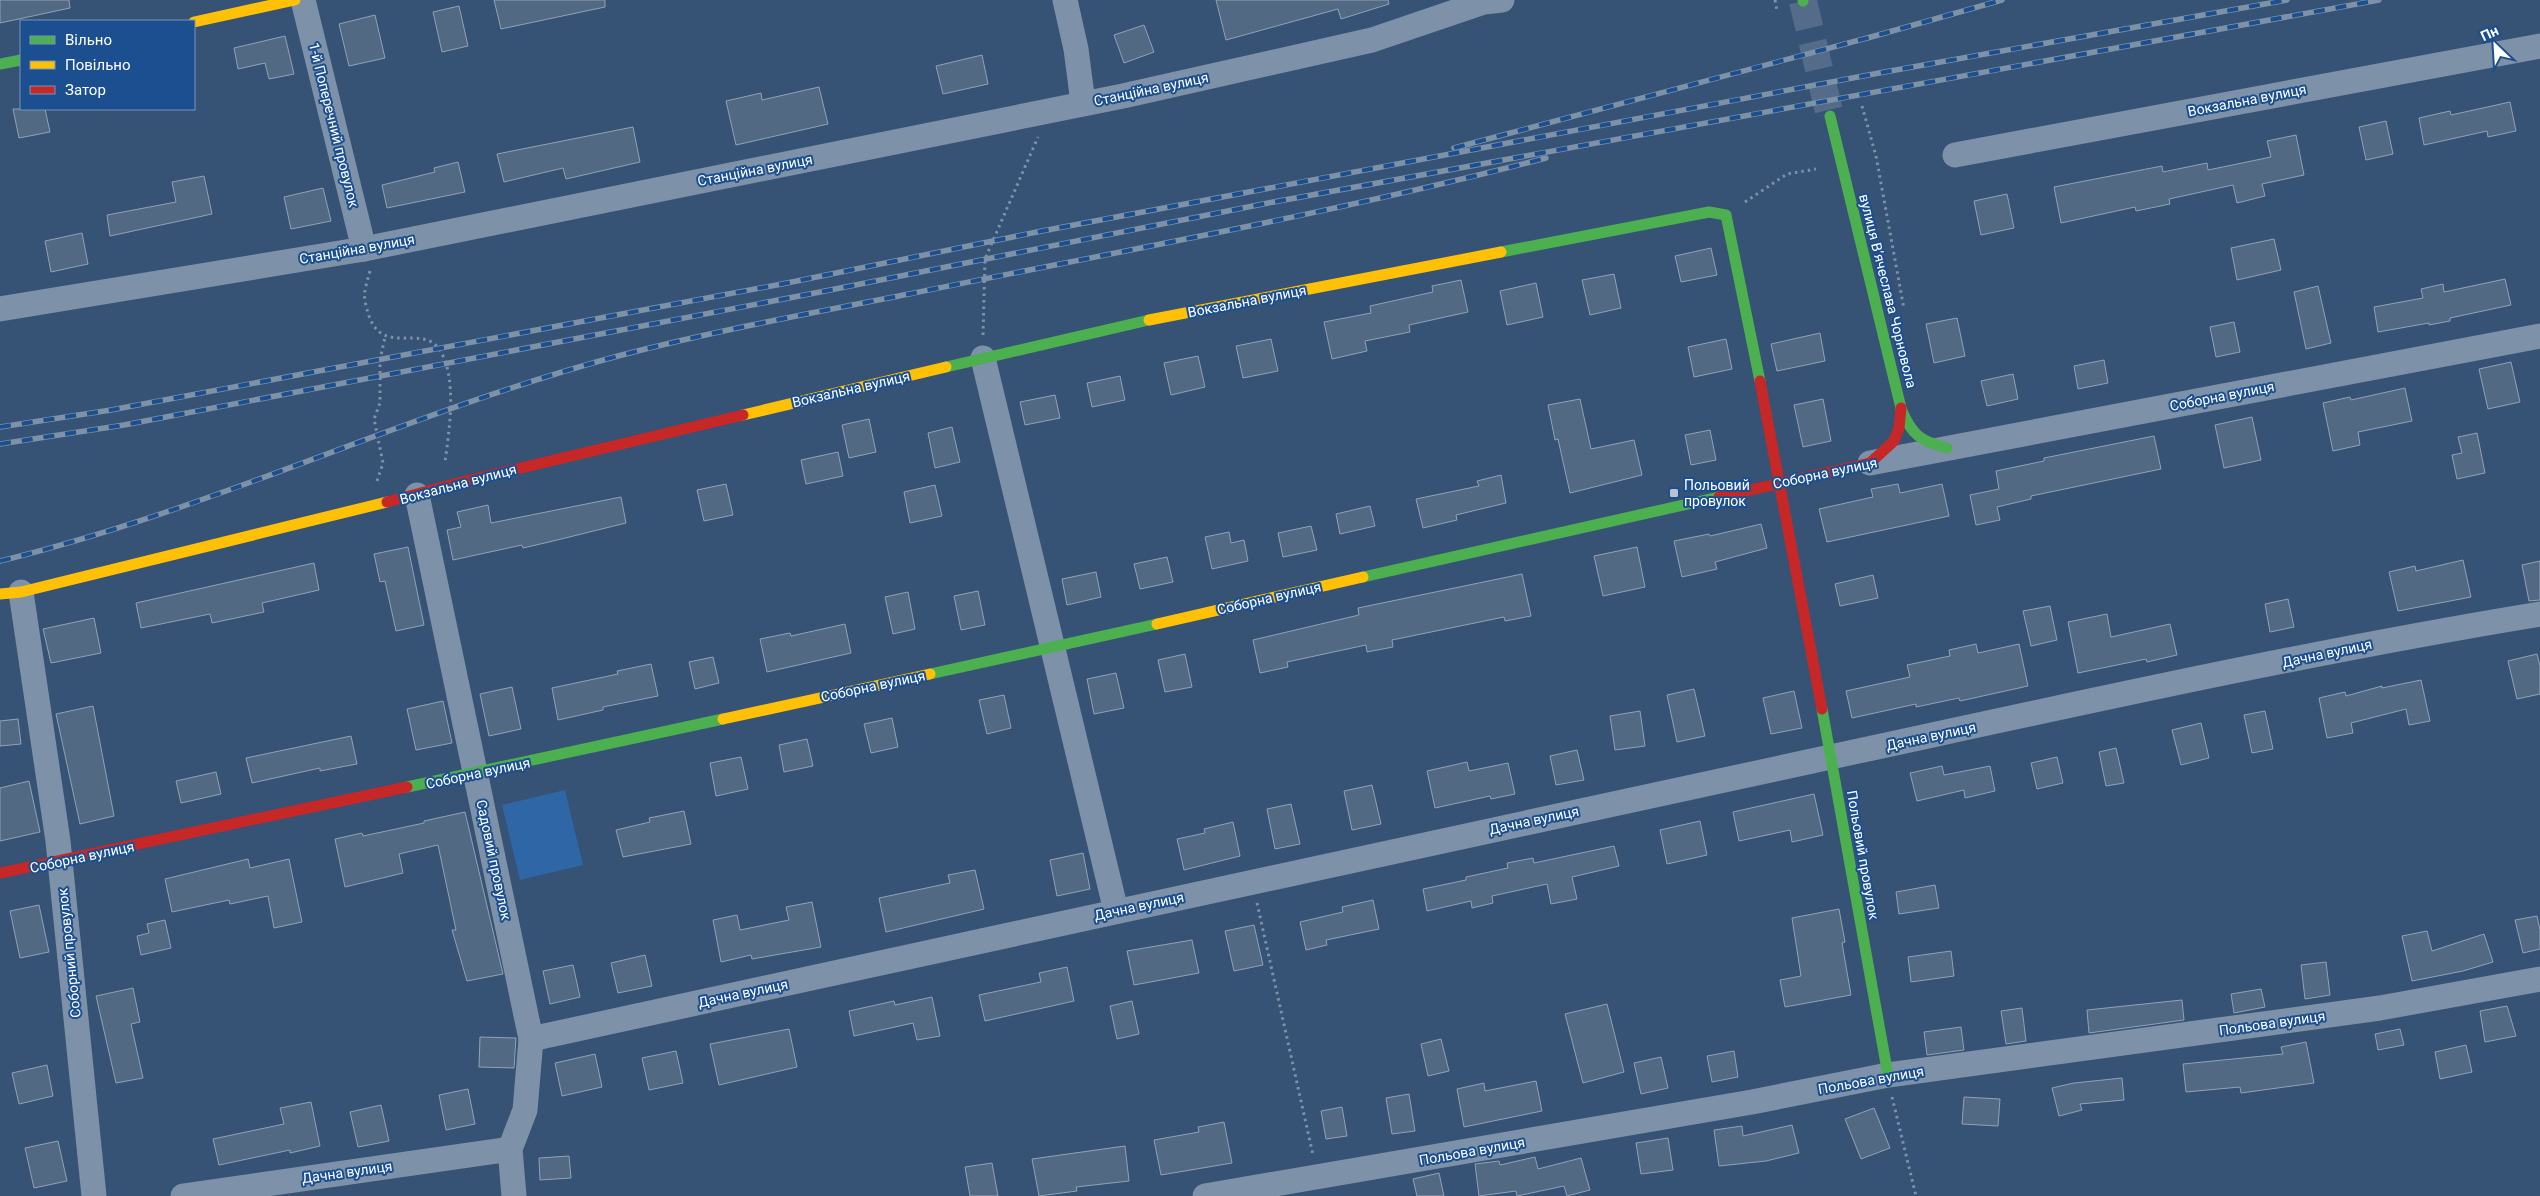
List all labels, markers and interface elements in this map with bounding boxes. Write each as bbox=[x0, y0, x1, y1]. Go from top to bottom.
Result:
legend bbox=[20, 20, 195, 110]
north arrow bbox=[2470, 20, 2520, 70]
text: Пн bbox=[2478, 22, 2501, 44]
text: Вільно bbox=[65, 31, 112, 49]
street label: 1-й Поперечний провулок bbox=[306, 41, 362, 209]
text: Повільно bbox=[65, 56, 131, 74]
street label: Станційна вулиця bbox=[1092, 69, 1210, 109]
text: Затор bbox=[65, 81, 106, 99]
street label: Вокзальна вулиця bbox=[2186, 81, 2308, 119]
street label: Станційна вулиця bbox=[696, 151, 814, 189]
street label: вулиця Вʼячеслава Чорновола bbox=[1856, 192, 1920, 390]
street label: Станційна вулиця bbox=[298, 231, 416, 267]
street label: Вокзальна вулиця bbox=[1186, 282, 1308, 320]
street label: Вокзальна вулиця bbox=[791, 368, 911, 410]
street label: Соборна вулиця bbox=[2168, 378, 2276, 414]
street label: Соборна вулиця bbox=[1771, 454, 1879, 492]
street label: Вокзальна вулиця bbox=[398, 461, 518, 507]
place label: Польовий провулок bbox=[1684, 477, 1750, 509]
marker: Польовий провулок bbox=[1668, 487, 1680, 499]
street label: Соборна вулиця bbox=[1215, 578, 1323, 618]
street label: Дачна вулиця bbox=[2281, 636, 2373, 670]
street label: Соборна вулиця bbox=[819, 667, 927, 705]
street label: Дачна вулиця bbox=[1885, 719, 1977, 753]
street label: Соборна вулиця bbox=[424, 754, 532, 792]
street label: Польовий провулок bbox=[1844, 789, 1882, 921]
street label: Садовий провулок bbox=[473, 798, 515, 922]
street label: Дачна вулиця bbox=[1488, 803, 1580, 837]
street label: Соборна вулиця bbox=[28, 838, 136, 876]
street label: Соборний провулок bbox=[54, 887, 84, 1019]
street label: Дачна вулиця bbox=[1093, 889, 1185, 923]
street label: Дачна вулиця bbox=[697, 976, 789, 1010]
street label: Польова вулиця bbox=[2218, 1008, 2326, 1038]
street label: Польова вулиця bbox=[1817, 1063, 1925, 1097]
street label: Польова вулиця bbox=[1418, 1134, 1526, 1168]
street label: Дачна вулиця bbox=[301, 1158, 393, 1186]

